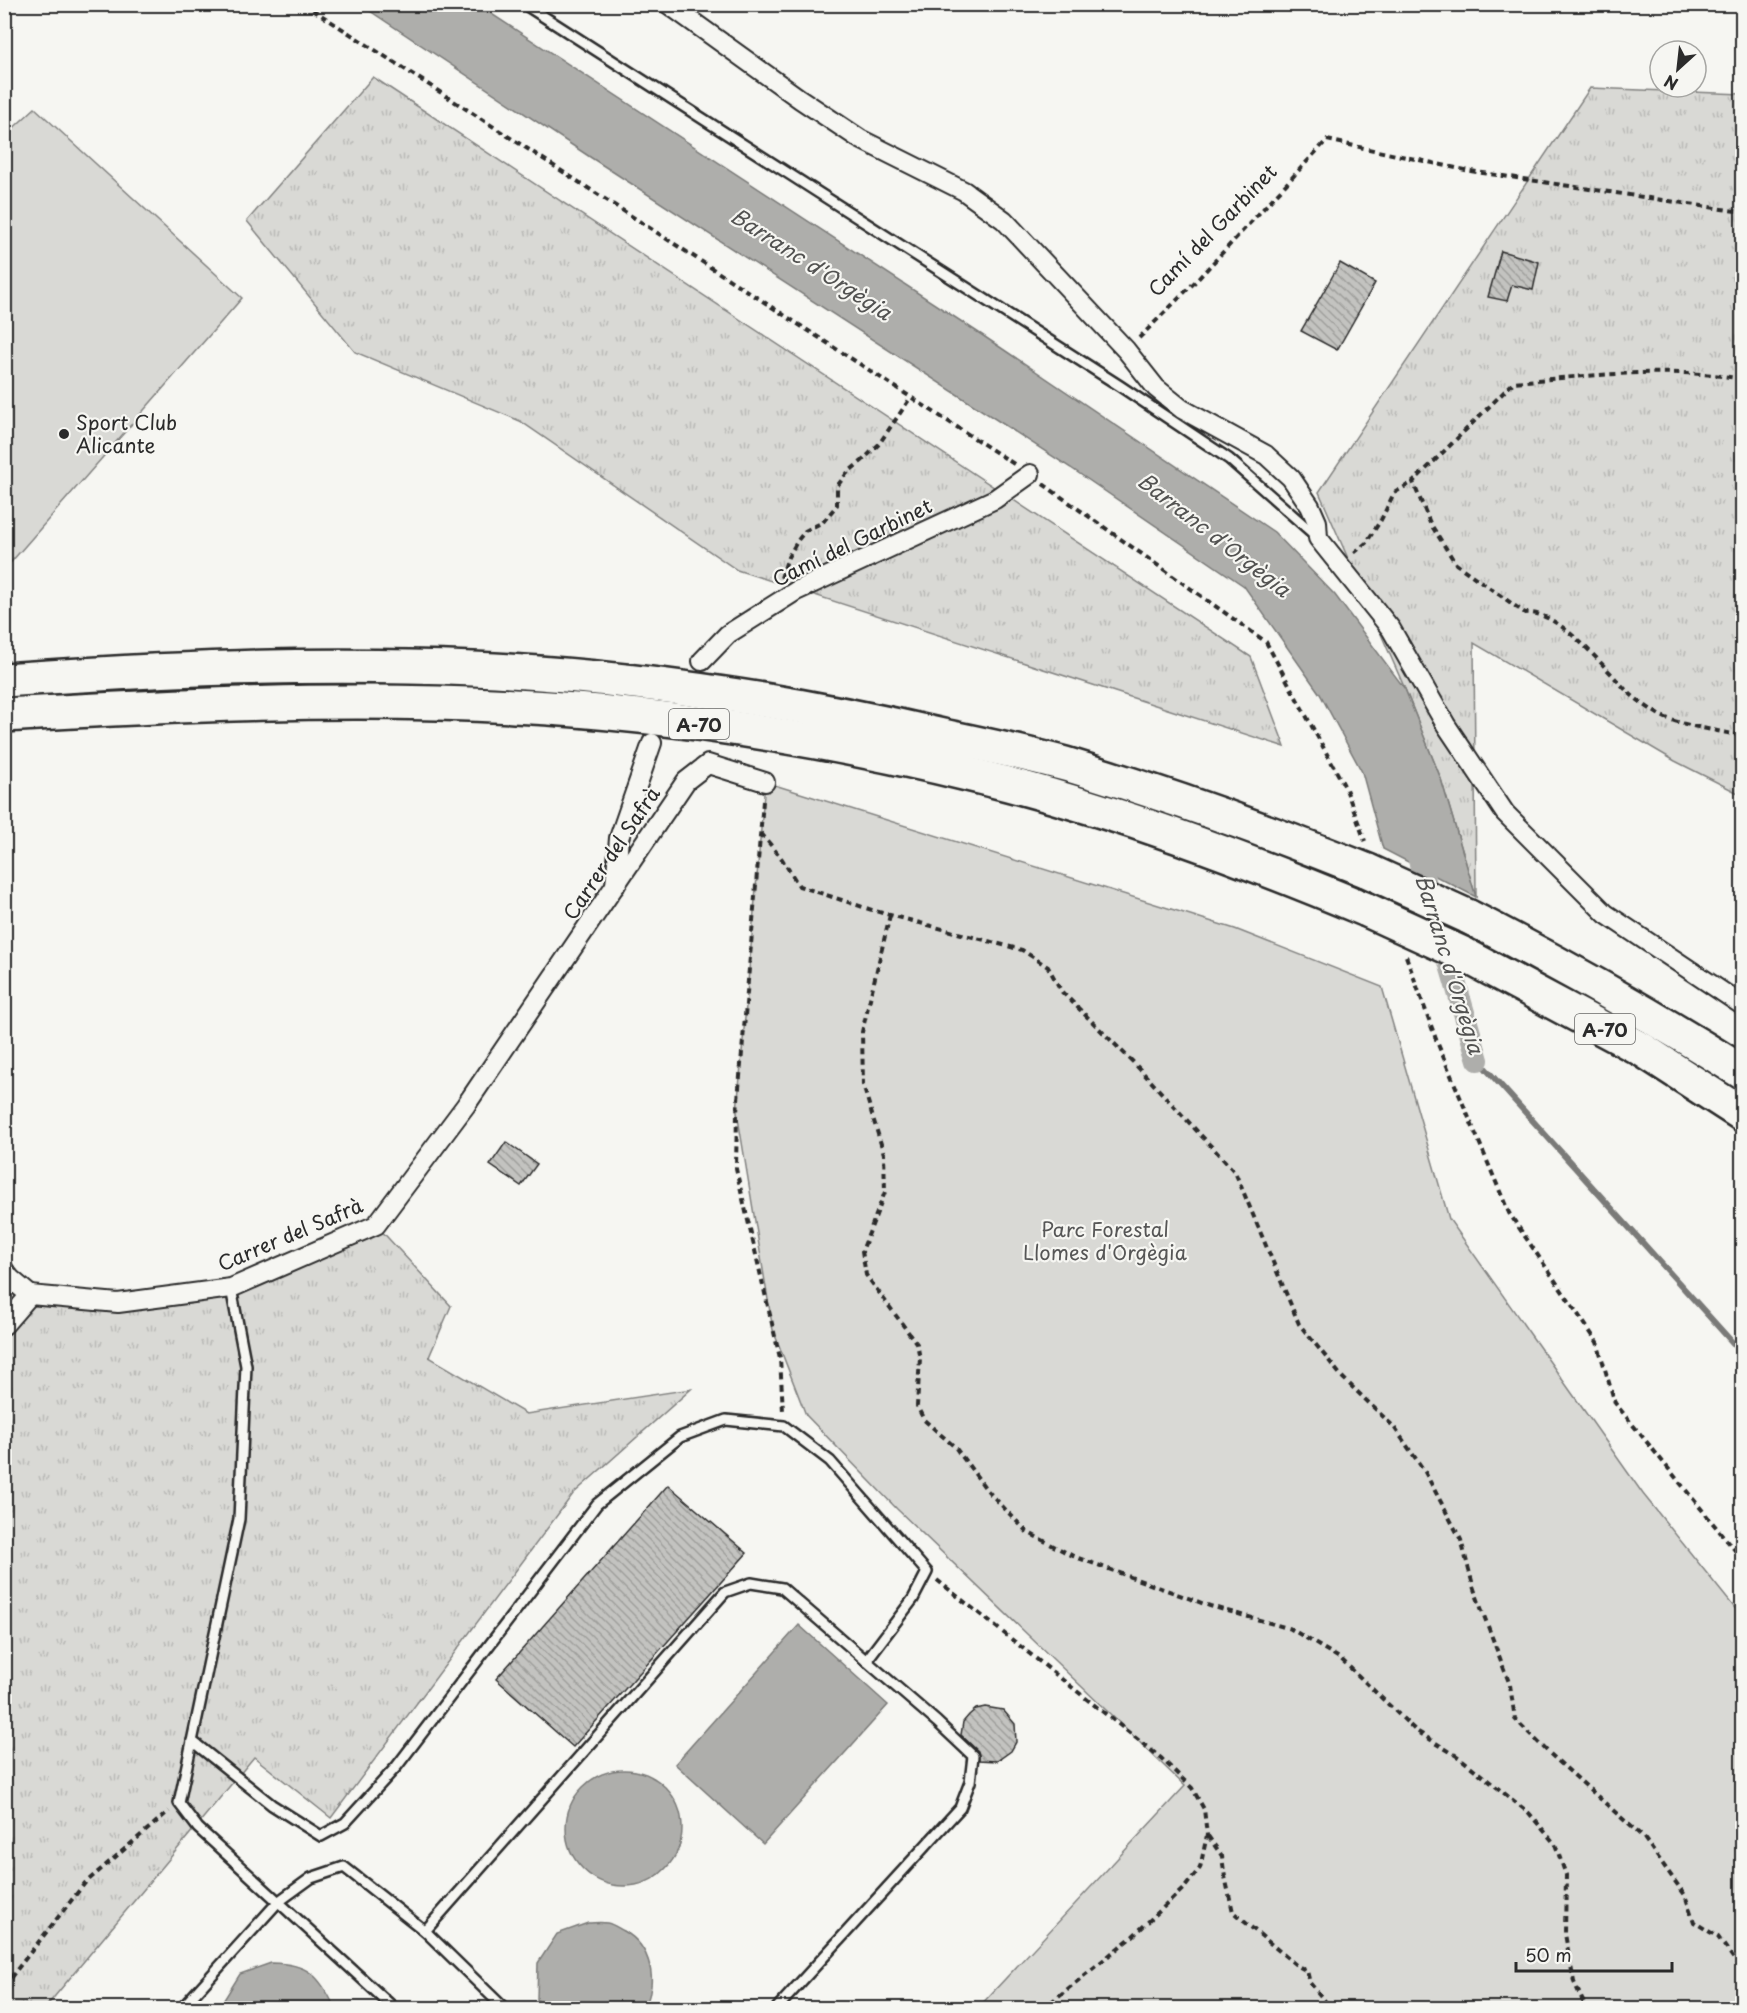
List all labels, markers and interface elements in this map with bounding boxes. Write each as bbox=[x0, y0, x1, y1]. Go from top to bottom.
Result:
north arrow bbox=[1648, 39, 1708, 99]
text: N bbox=[1660, 70, 1682, 97]
street label: Camí del Garbinet bbox=[1141, 157, 1283, 303]
water label: Barranc d'Orgègia bbox=[725, 199, 900, 328]
place label: Sport Club Alicante bbox=[76, 407, 177, 460]
marker: Sport Club Alicante bbox=[57, 427, 71, 441]
water label: Barranc d'Orgègia bbox=[1132, 464, 1299, 605]
street label: Camí del Garbinet bbox=[767, 490, 937, 594]
road number: A-70 bbox=[669, 709, 729, 739]
street label: Carrer del Safrà bbox=[555, 780, 667, 926]
water label: Barranc d'Orgègia bbox=[1408, 870, 1494, 1059]
road number: A-70 bbox=[1575, 1014, 1635, 1044]
street label: Carrer del Safrà bbox=[213, 1190, 368, 1278]
park label: Parc Forestal Llomes d'Orgègia bbox=[1023, 1214, 1188, 1267]
scale bar bbox=[1516, 1935, 1672, 1973]
text: 50 m bbox=[1525, 1941, 1572, 1968]

